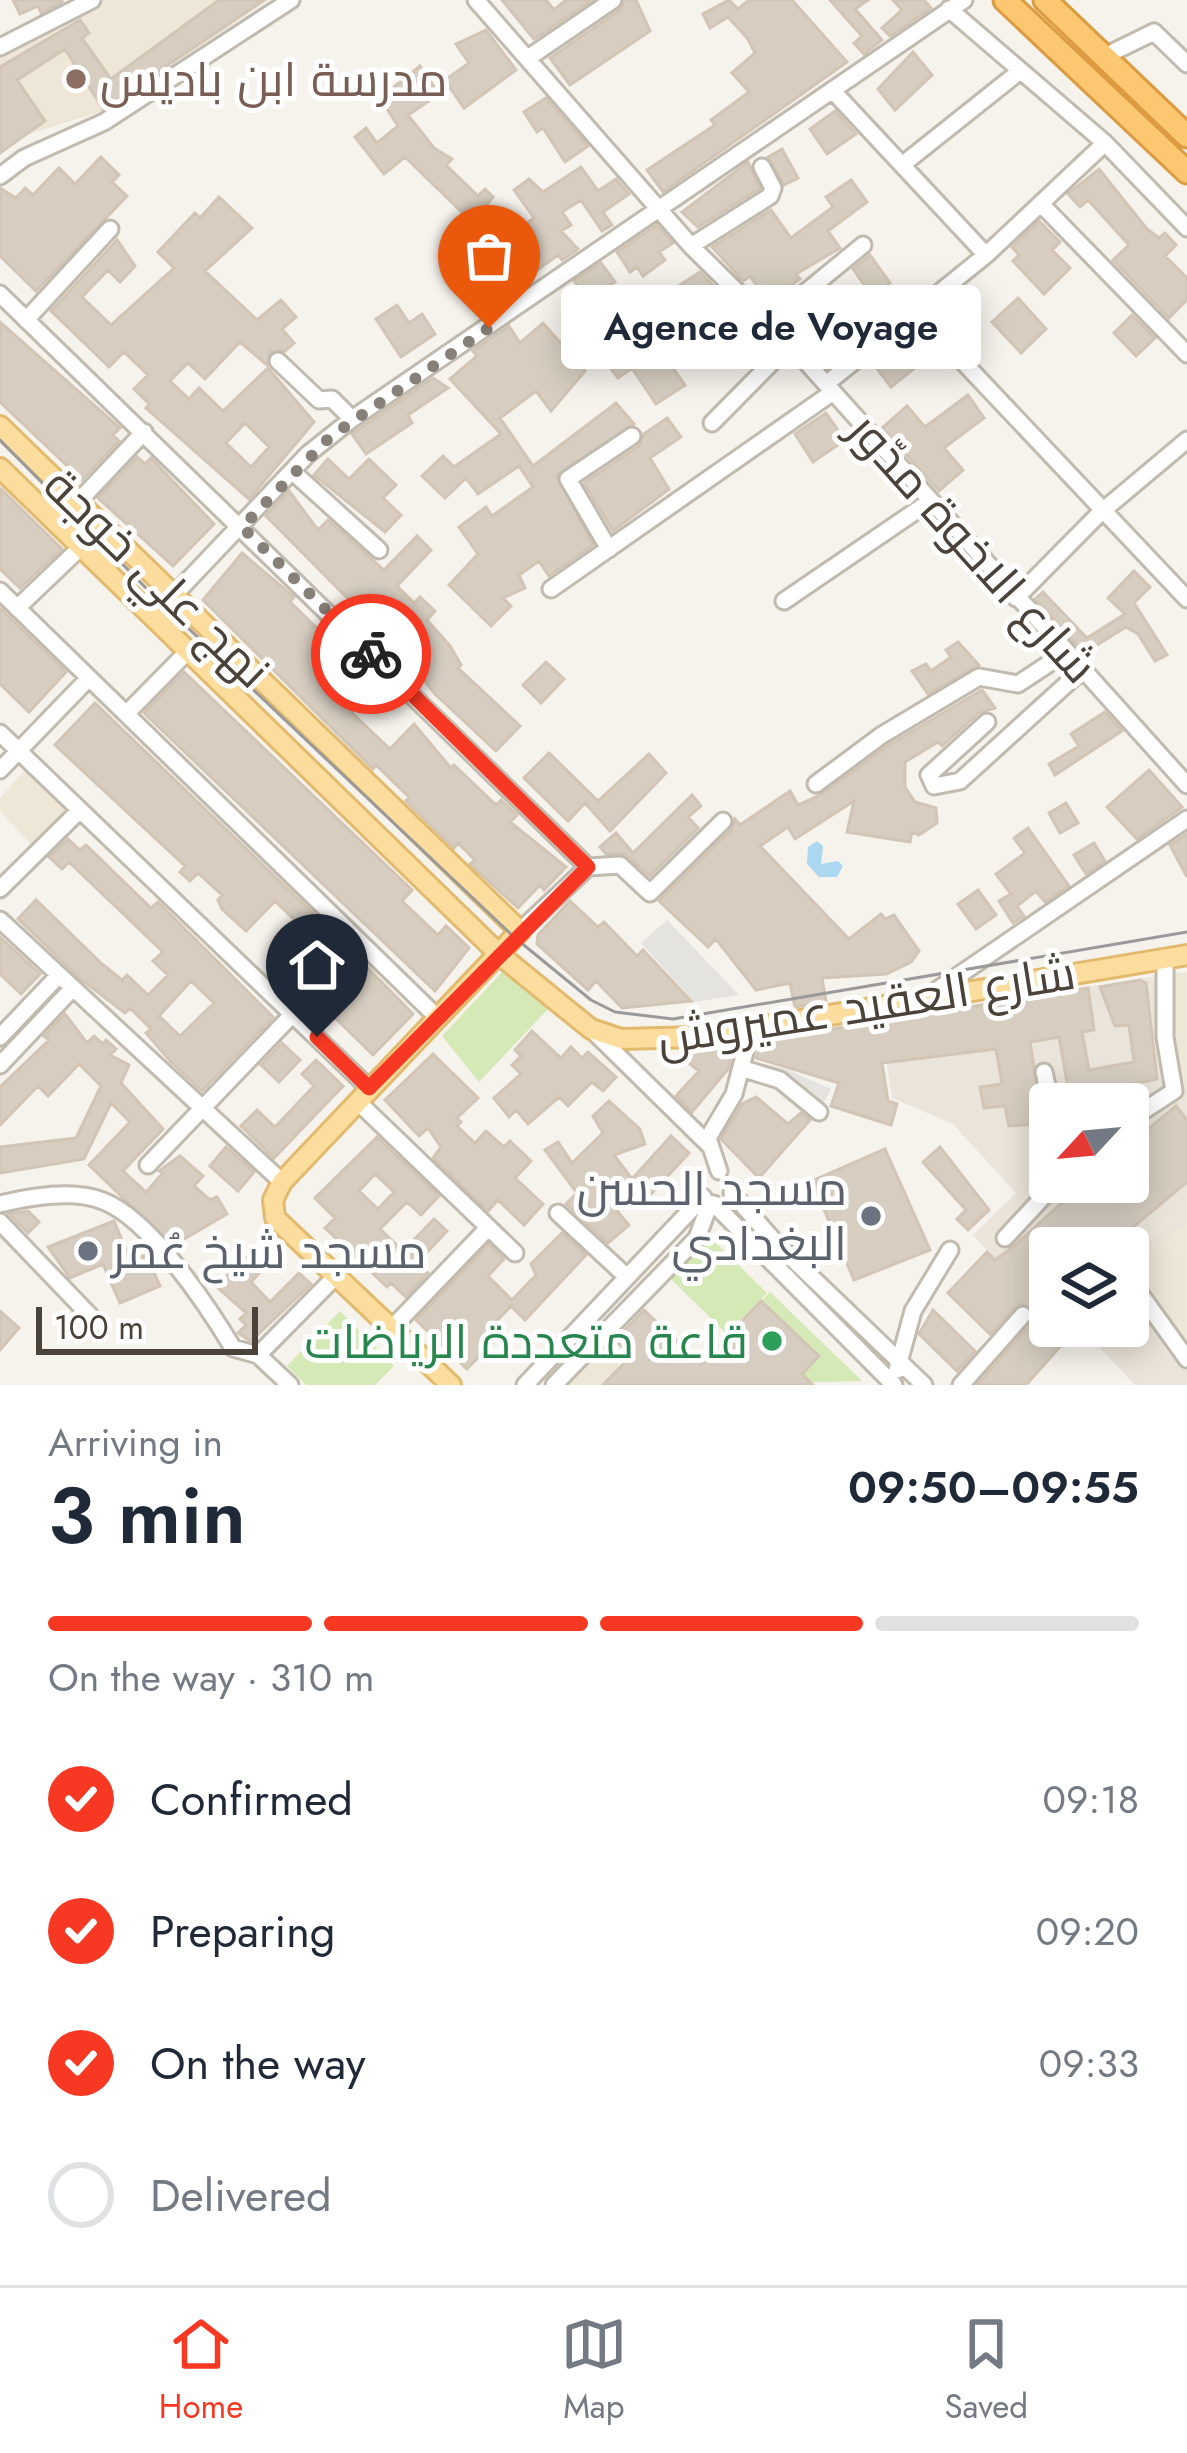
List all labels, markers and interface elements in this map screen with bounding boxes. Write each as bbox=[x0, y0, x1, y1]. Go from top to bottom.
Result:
place label: مدرسة ابن باديس bbox=[100, 45, 447, 114]
marker: مدرسة ابن باديس bbox=[63, 66, 89, 92]
pin bbox=[438, 205, 540, 328]
icon: bag bbox=[456, 223, 522, 289]
callout: Agence de Voyage bbox=[561, 286, 981, 370]
text: Agence de Voyage bbox=[604, 298, 938, 355]
street label: شارع الاخوة مدّور bbox=[830, 395, 1113, 699]
street label: نهج علي خوجة bbox=[26, 452, 286, 706]
courier bbox=[311, 594, 431, 714]
icon: bike bbox=[338, 621, 404, 687]
pin bbox=[266, 914, 368, 1037]
icon: home bbox=[284, 932, 350, 998]
street label: شارع العقيد عميروش bbox=[652, 938, 1080, 1072]
north arrow bbox=[1029, 1083, 1149, 1203]
map controls bbox=[1029, 1083, 1149, 1347]
place label: مسجد الحسن البغدادي bbox=[577, 1154, 847, 1281]
marker: مسجد الحسن البغدادي bbox=[858, 1203, 884, 1229]
place label: مسجد شيخ عُمر bbox=[109, 1217, 427, 1286]
button: layers bbox=[1029, 1227, 1149, 1347]
marker: مسجد شيخ عُمر bbox=[75, 1238, 101, 1264]
scale bar bbox=[36, 1301, 258, 1354]
text: 100 m bbox=[54, 1304, 144, 1351]
place label: قاعة متعددة الرياضات bbox=[305, 1307, 748, 1376]
marker: قاعة متعددة الرياضات bbox=[759, 1328, 785, 1354]
text: Arriving in bbox=[48, 1414, 223, 1471]
text: 09:50–09:55 bbox=[848, 1455, 1139, 1520]
text: 3 min bbox=[48, 1460, 246, 1572]
text: On the way · 310 m bbox=[48, 1649, 374, 1706]
icon: check bbox=[48, 1766, 114, 1832]
text: Confirmed bbox=[150, 1767, 353, 1832]
text: 09:18 bbox=[1043, 1771, 1139, 1828]
icon: check bbox=[48, 1898, 114, 1964]
text: Preparing bbox=[150, 1899, 335, 1964]
text: 09:20 bbox=[1036, 1903, 1139, 1960]
icon: check bbox=[48, 2030, 114, 2096]
text: On the way bbox=[150, 2031, 366, 2096]
text: 09:33 bbox=[1039, 2035, 1139, 2092]
text: Delivered bbox=[150, 2163, 332, 2228]
tab: Home bbox=[159, 2311, 243, 2430]
tab: Map bbox=[561, 2311, 627, 2430]
tab: Saved bbox=[945, 2311, 1028, 2430]

